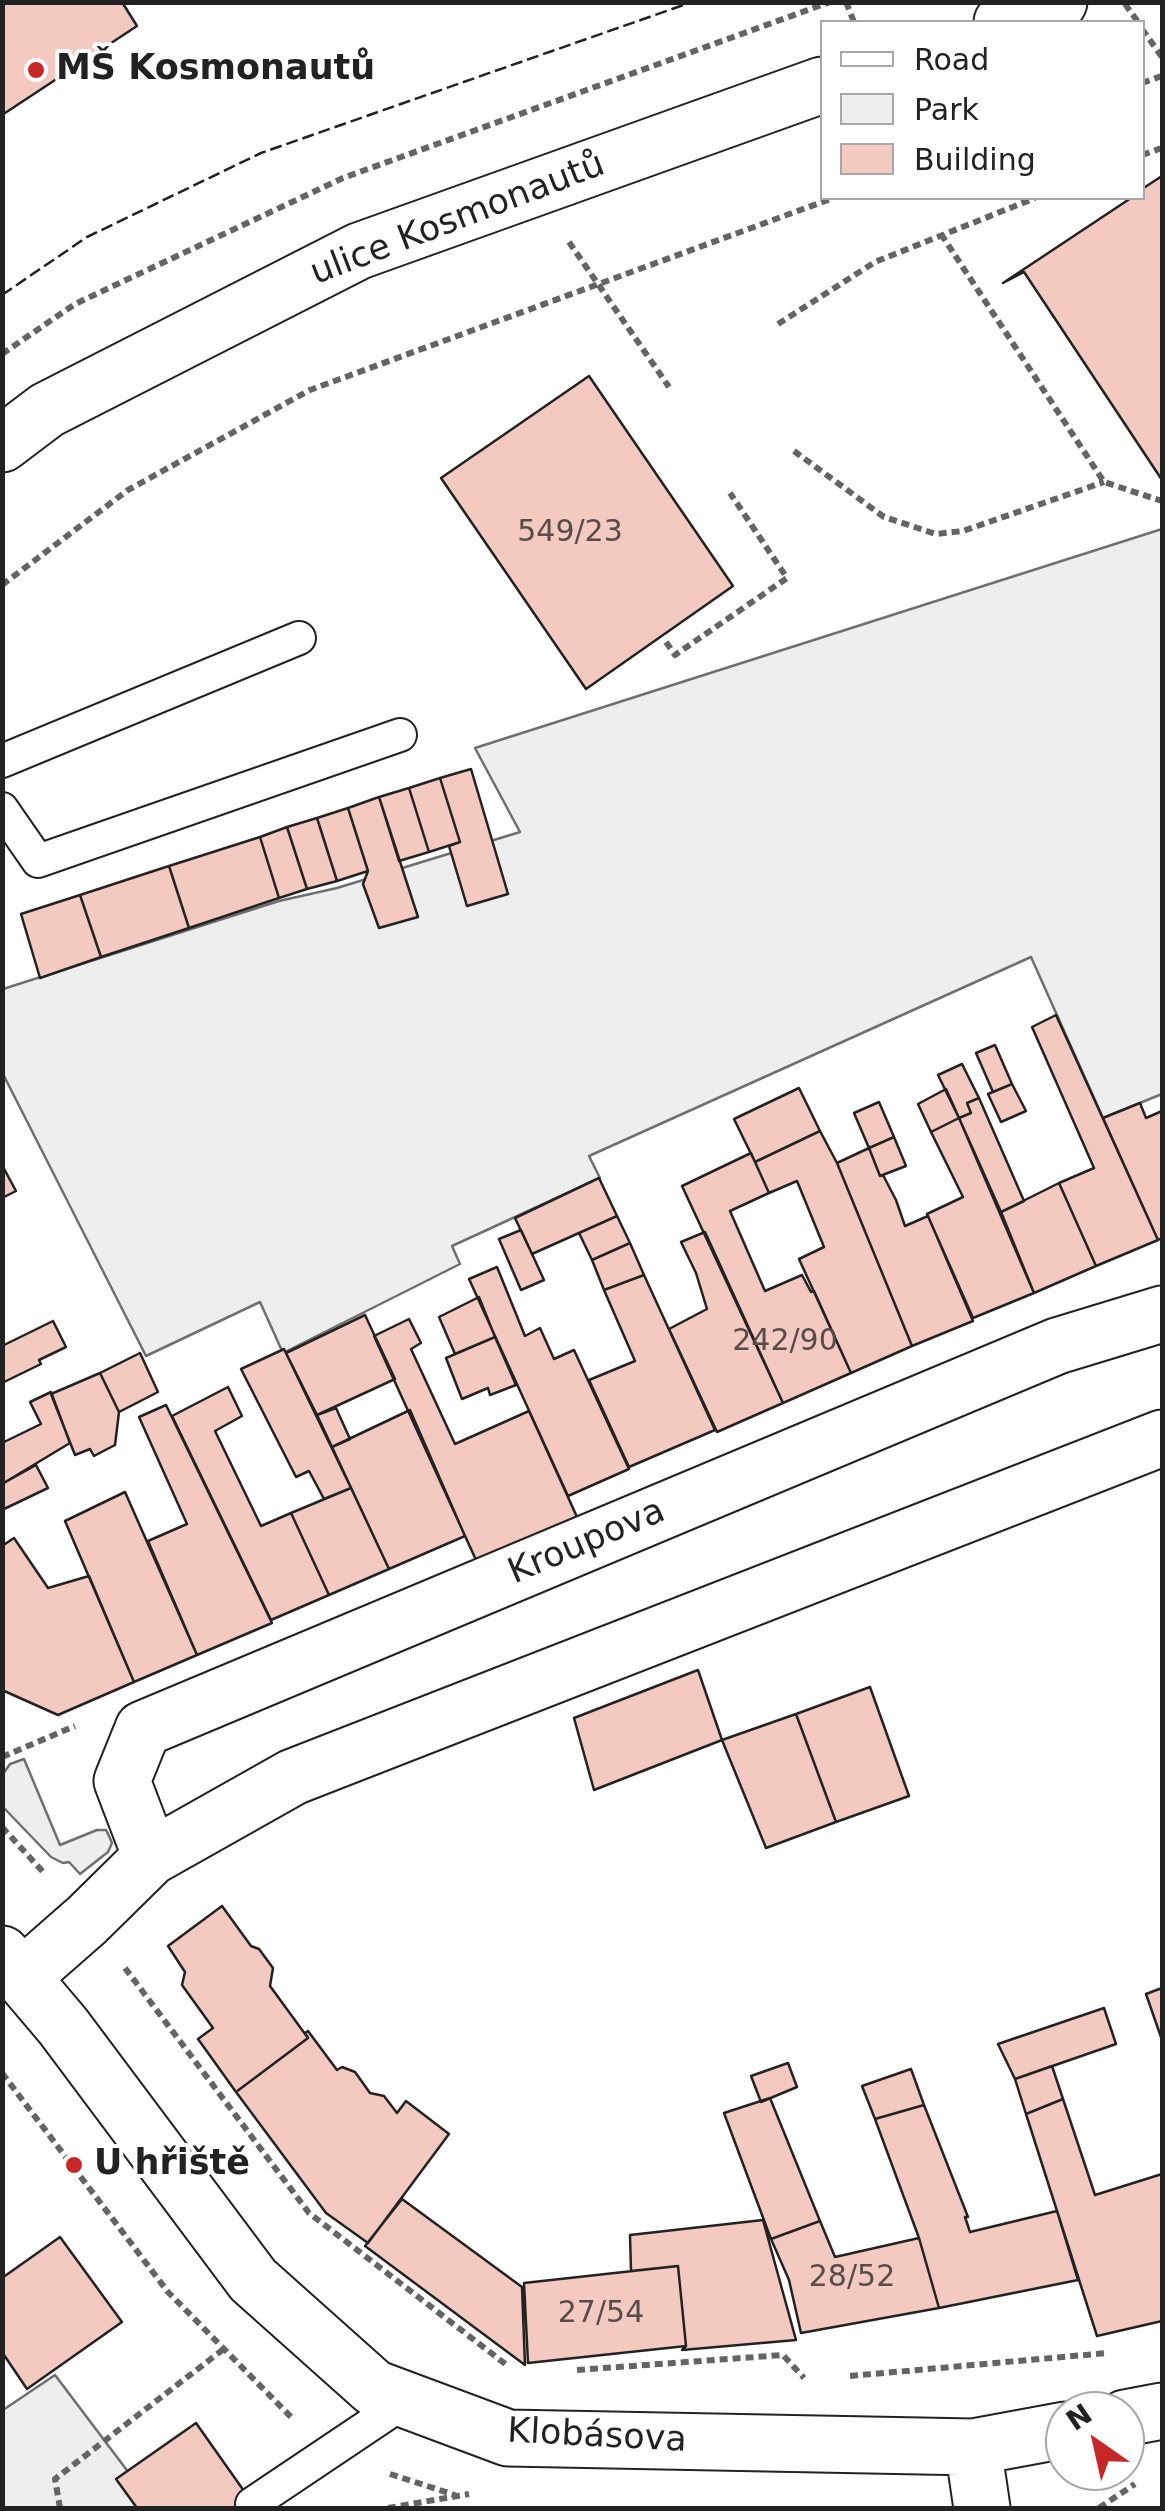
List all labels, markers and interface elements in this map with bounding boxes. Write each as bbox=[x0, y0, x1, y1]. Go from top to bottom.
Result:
legend bbox=[820, 20, 1145, 200]
text: Road bbox=[914, 42, 989, 77]
place label: MŠ Kosmonautů bbox=[56, 49, 375, 91]
marker: MŠ Kosmonautů bbox=[25, 59, 47, 81]
text: Park bbox=[914, 92, 979, 127]
text: Building bbox=[914, 142, 1036, 177]
street label: ulice Kosmonautů bbox=[305, 145, 611, 295]
house number: 549/23 bbox=[517, 515, 623, 551]
house number: 242/90 bbox=[732, 1324, 838, 1360]
street label: Kroupova bbox=[502, 1491, 672, 1595]
place label: U hřiště bbox=[94, 2144, 250, 2186]
marker: U hřiště bbox=[63, 2154, 85, 2176]
house number: 28/52 bbox=[809, 2260, 895, 2296]
house number: 27/54 bbox=[558, 2296, 644, 2332]
north arrow bbox=[1045, 2391, 1145, 2491]
text: N bbox=[1060, 2397, 1098, 2438]
street label: Klobásova bbox=[506, 2411, 688, 2463]

